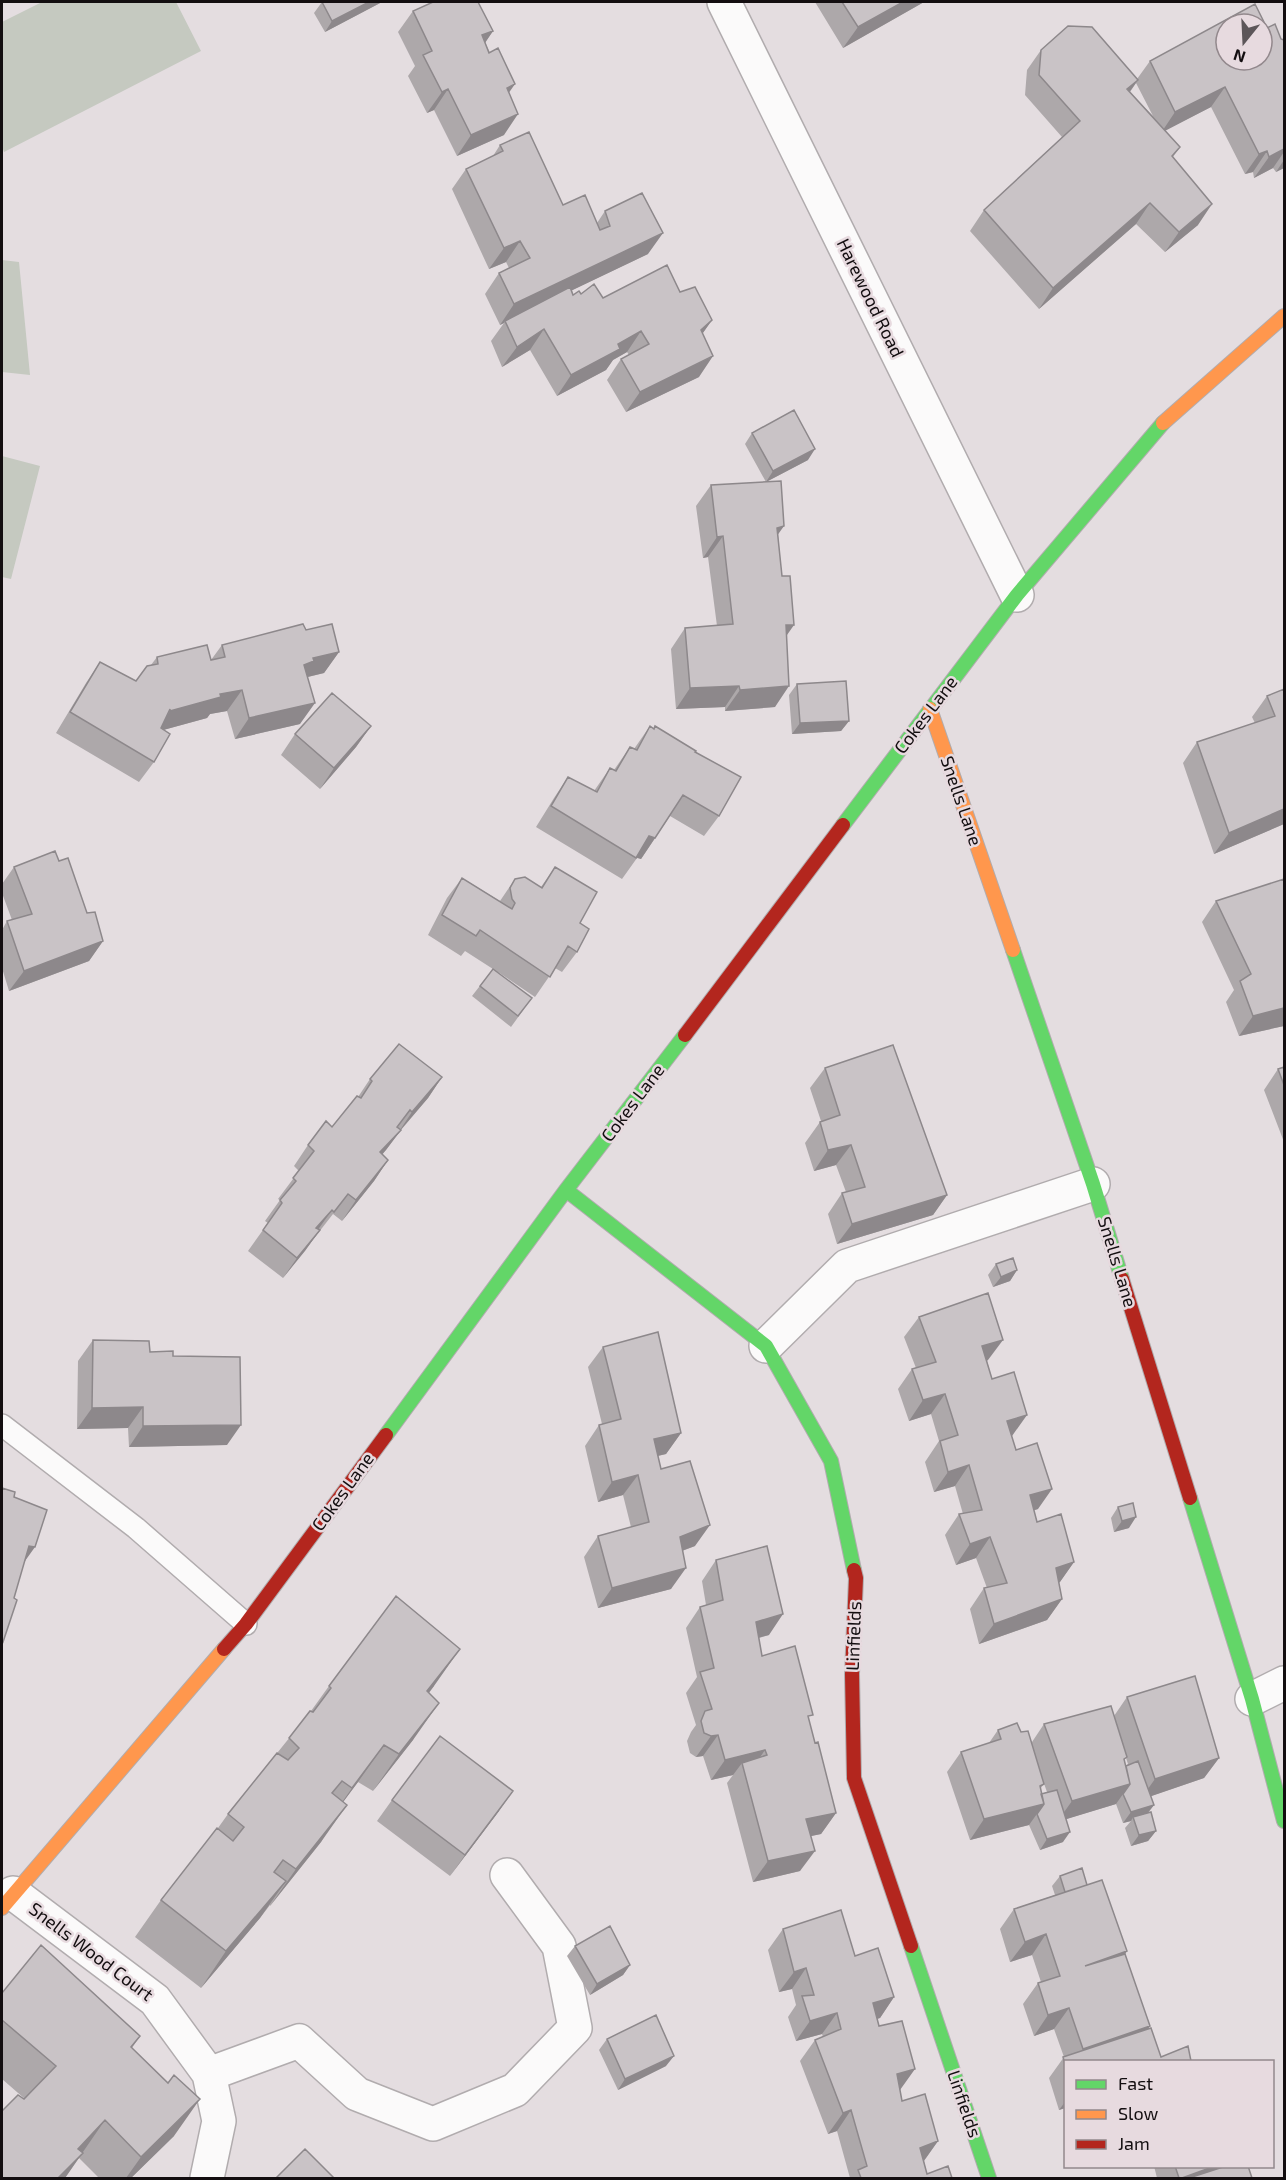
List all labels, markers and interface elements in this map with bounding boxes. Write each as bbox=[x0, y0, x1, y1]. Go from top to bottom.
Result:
north arrow bbox=[1214, 12, 1274, 72]
text: N bbox=[1231, 46, 1248, 68]
street label: Harewood Road bbox=[833, 235, 909, 361]
street label: Cokes Lane bbox=[889, 671, 962, 758]
street label: Snells Lane bbox=[936, 753, 988, 848]
street label: Cokes Lane bbox=[596, 1059, 669, 1146]
street label: Snells Lane bbox=[1094, 1214, 1142, 1310]
street label: Cokes Lane bbox=[306, 1448, 378, 1535]
street label: Linfields bbox=[841, 1601, 865, 1671]
street label: Snells Wood Court bbox=[25, 1897, 158, 2005]
legend bbox=[1064, 2060, 1274, 2168]
street label: Linfields bbox=[943, 2067, 987, 2140]
text: Fast bbox=[1118, 2072, 1153, 2094]
text: Slow bbox=[1118, 2102, 1159, 2124]
text: Jam bbox=[1118, 2132, 1150, 2154]

